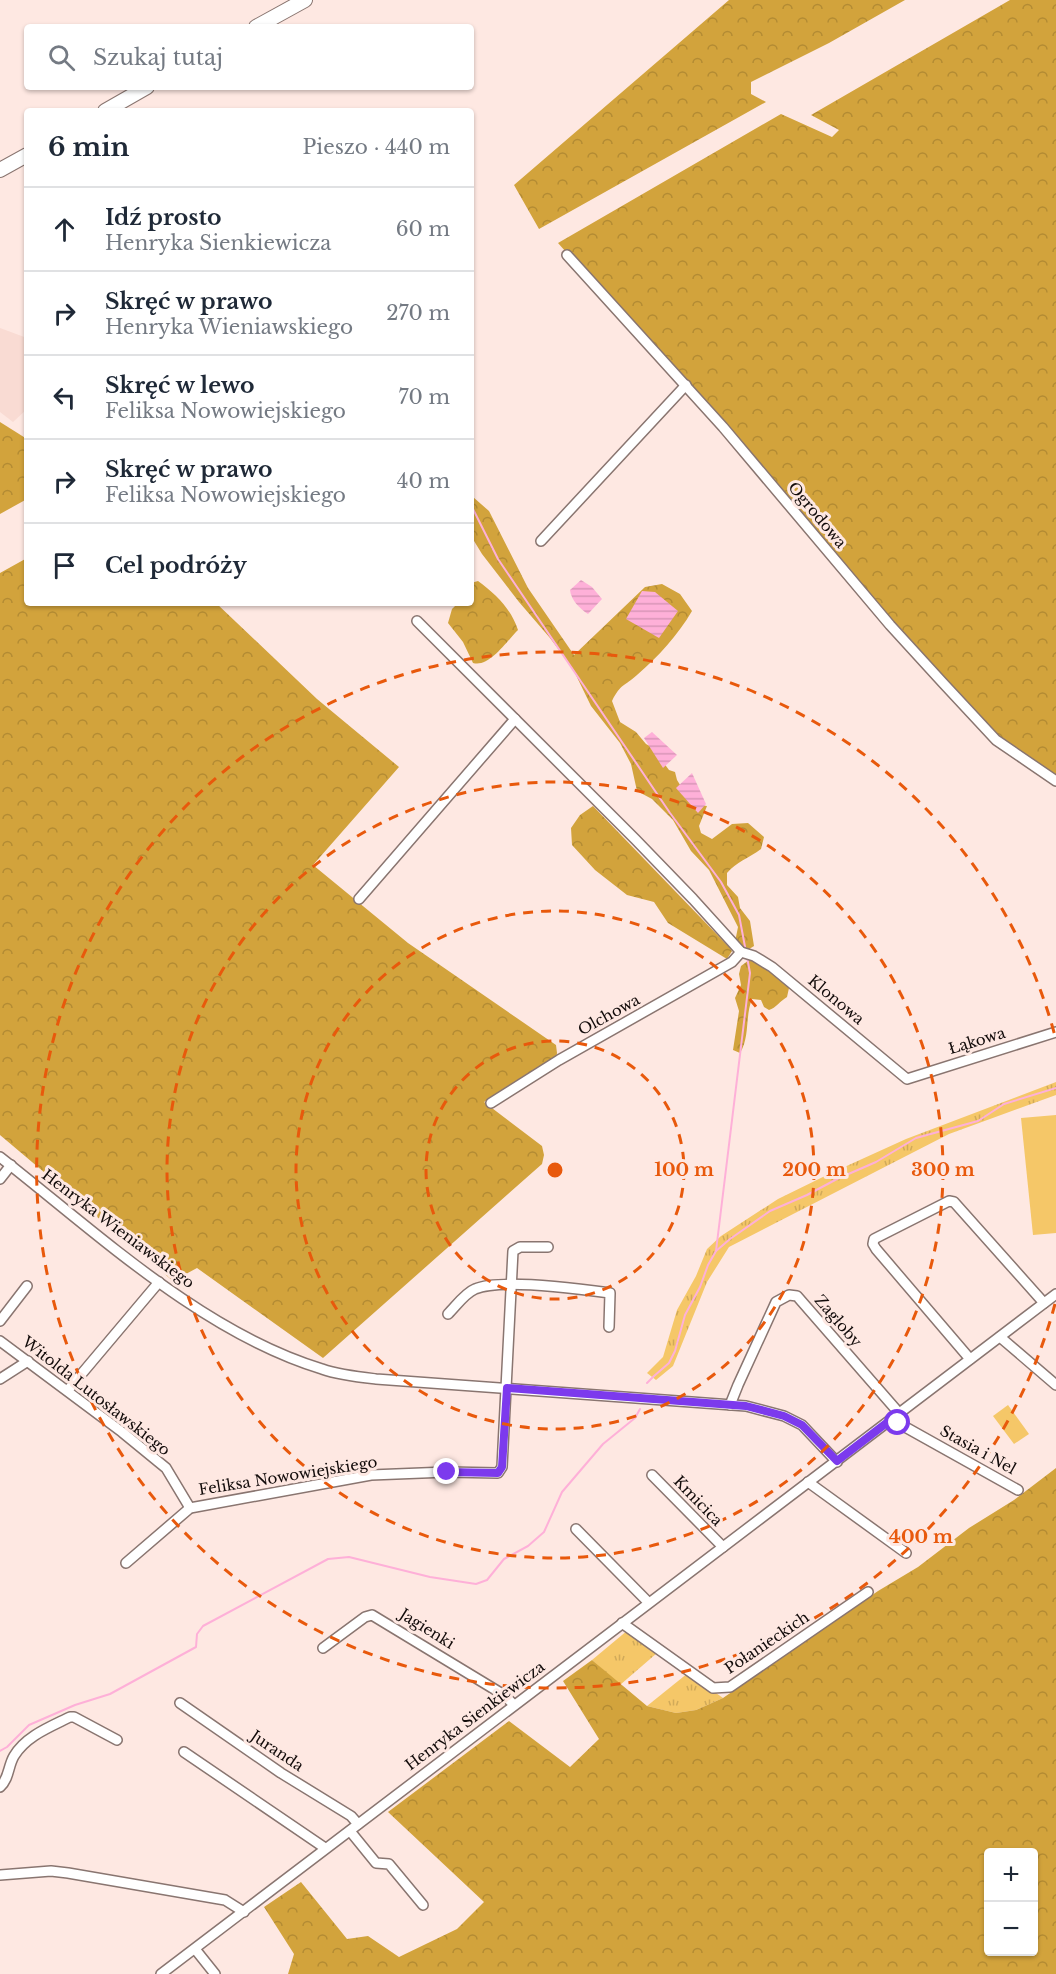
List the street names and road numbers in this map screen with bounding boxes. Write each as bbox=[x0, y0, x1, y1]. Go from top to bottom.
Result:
street label: Ogrodowa bbox=[784, 478, 851, 552]
street label: Klonowa bbox=[804, 971, 869, 1029]
street label: Olchowa bbox=[575, 990, 644, 1039]
street label: Łąkowa bbox=[946, 1023, 1008, 1058]
street label: Henryka Wieniawskiego bbox=[38, 1165, 198, 1292]
street label: Zagłoby bbox=[811, 1291, 866, 1351]
street label: Witolda Lutosławskiego bbox=[18, 1331, 174, 1459]
street label: Stasia i Nel bbox=[937, 1421, 1020, 1478]
street label: Feliksa Nowowiejskiego bbox=[197, 1452, 379, 1499]
street label: Kmicica bbox=[670, 1472, 727, 1530]
street label: Jagienki bbox=[395, 1603, 458, 1653]
street label: Połanieckich bbox=[721, 1607, 813, 1678]
street label: Henryka Sienkiewicza bbox=[401, 1656, 549, 1774]
street label: Juranda bbox=[245, 1725, 308, 1776]

